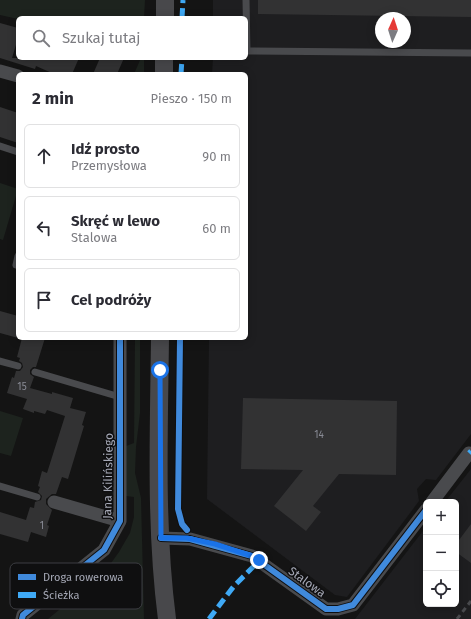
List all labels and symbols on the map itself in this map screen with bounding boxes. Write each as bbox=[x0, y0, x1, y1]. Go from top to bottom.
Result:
north arrow bbox=[375, 12, 411, 48]
route start bbox=[151, 361, 169, 379]
house number: 15 bbox=[17, 381, 27, 393]
house number: 14 bbox=[314, 429, 325, 441]
street label: Jana Kilińskiego bbox=[100, 433, 116, 519]
house number: 1 bbox=[40, 520, 44, 532]
route end bbox=[250, 551, 268, 569]
legend bbox=[10, 563, 142, 609]
street label: Stalowa bbox=[286, 564, 328, 600]
text: Droga rowerowa bbox=[43, 571, 123, 584]
text: Ścieżka bbox=[43, 588, 80, 602]

